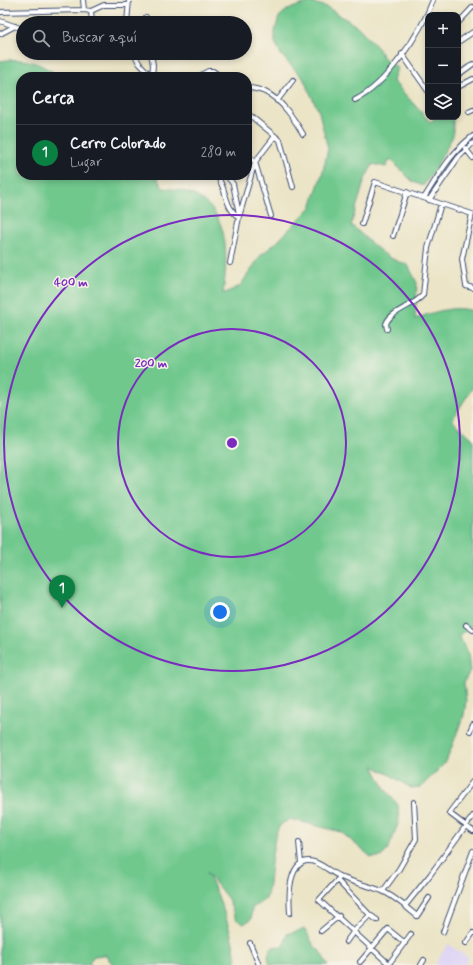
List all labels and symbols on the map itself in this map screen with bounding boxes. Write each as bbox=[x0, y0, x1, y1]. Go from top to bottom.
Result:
text: 400 m bbox=[54, 275, 88, 291]
text: 200 m bbox=[135, 356, 168, 372]
centre of rings bbox=[225, 436, 239, 450]
pin: 1 bbox=[49, 575, 75, 608]
your location bbox=[210, 602, 230, 622]

